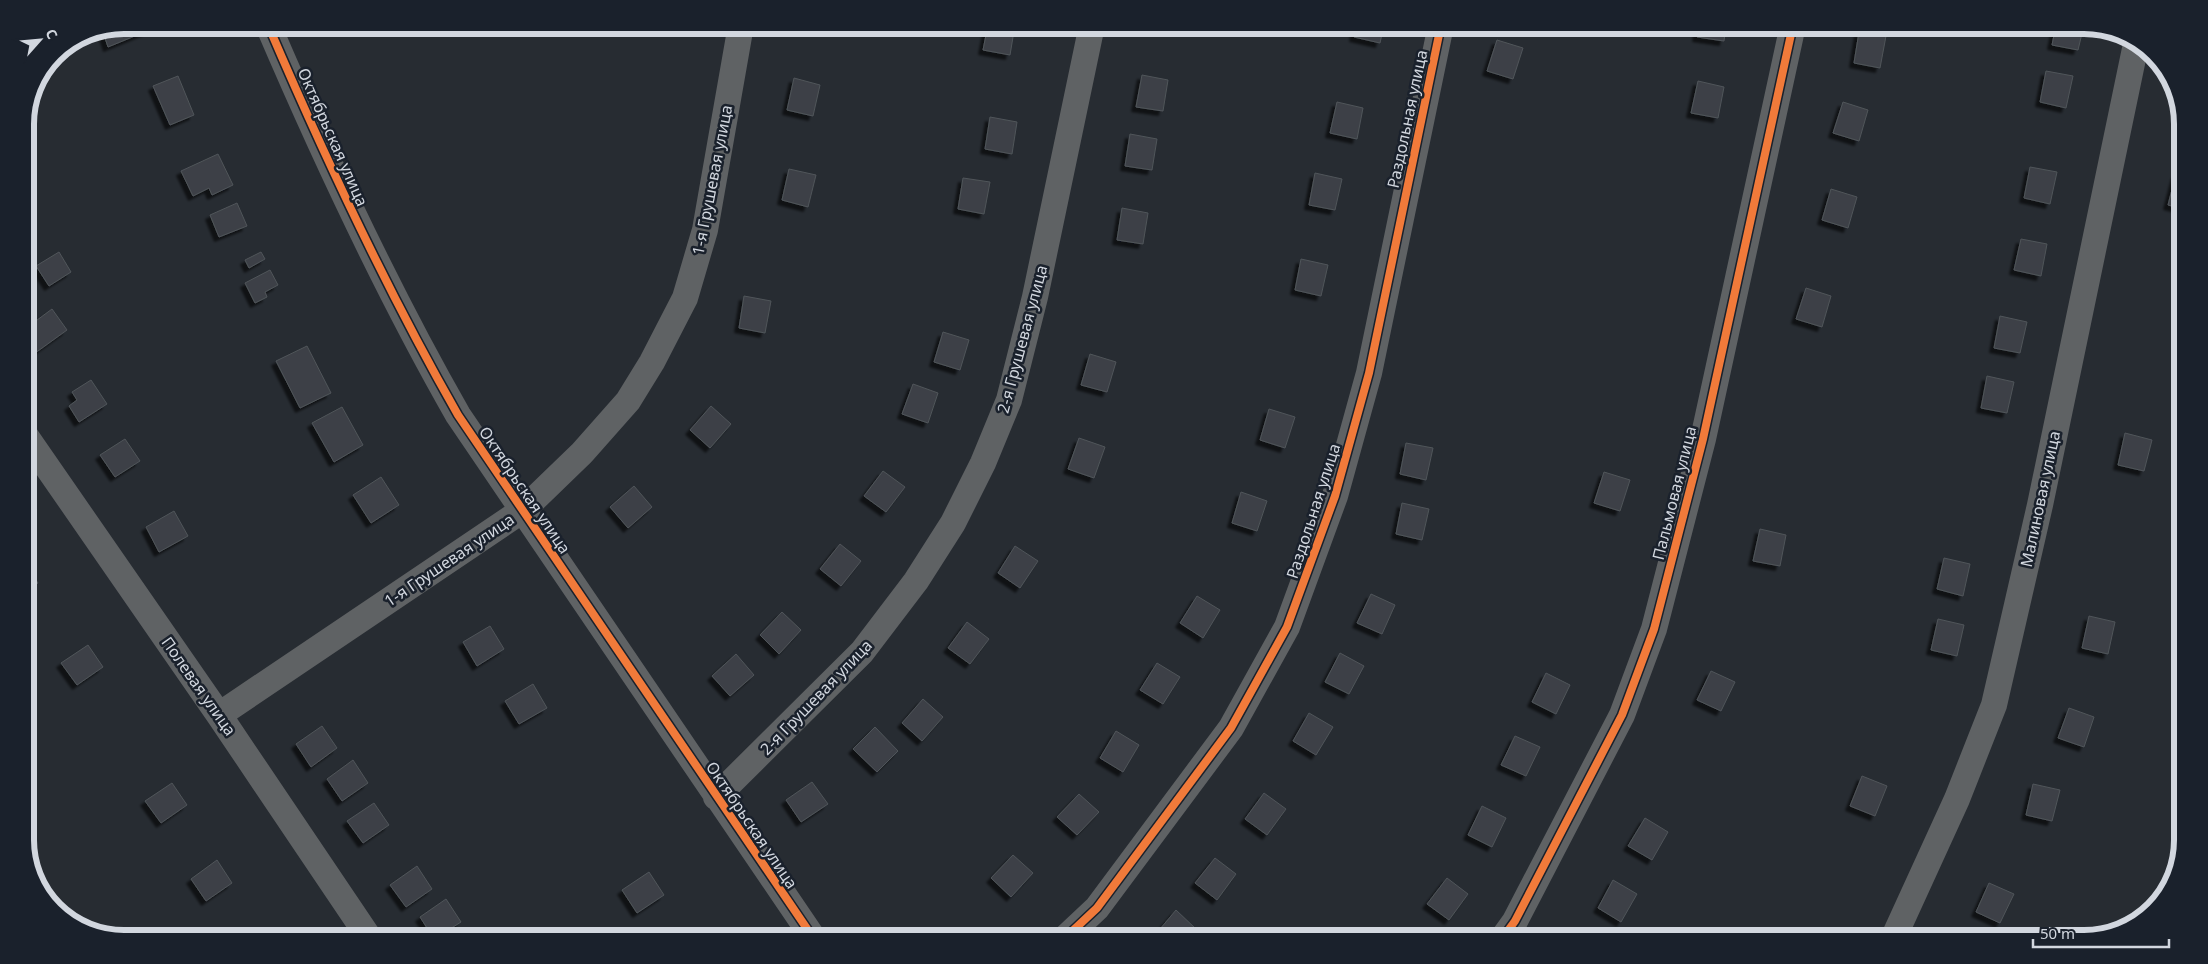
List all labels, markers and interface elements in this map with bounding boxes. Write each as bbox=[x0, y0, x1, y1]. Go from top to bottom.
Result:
north arrow bbox=[15, 15, 65, 65]
text: С bbox=[42, 26, 63, 42]
street label: Раздольная улица bbox=[1382, 48, 1432, 190]
street label: Октябрьская улица bbox=[293, 64, 373, 210]
street label: 1-я Грушевая улица bbox=[687, 103, 737, 257]
street label: 2-я Грушевая улица bbox=[992, 262, 1052, 416]
street label: Октябрьская улица bbox=[474, 422, 576, 558]
street label: Пальмовая улица bbox=[1647, 424, 1701, 562]
street label: Малиновая улица bbox=[2015, 429, 2065, 569]
street label: Раздольная улица bbox=[1281, 441, 1345, 581]
street label: 1-я Грушевая улица bbox=[380, 508, 518, 612]
street label: Полевая улица bbox=[157, 632, 241, 740]
street label: 2-я Грушевая улица bbox=[755, 634, 877, 760]
street label: Октябрьская улица bbox=[701, 757, 803, 893]
scale bar bbox=[2033, 916, 2169, 948]
text: 50 m bbox=[2040, 923, 2075, 943]

